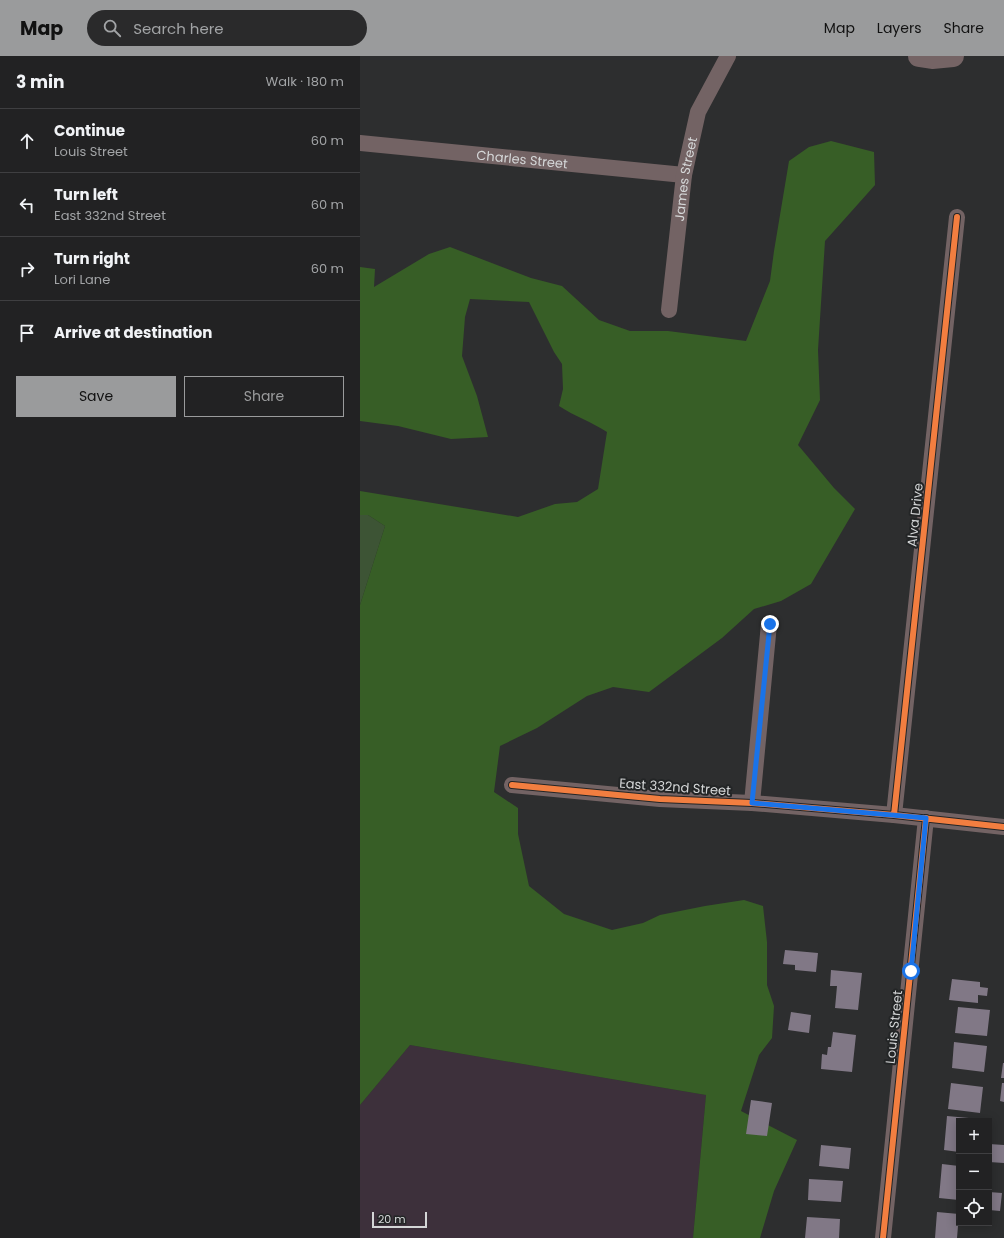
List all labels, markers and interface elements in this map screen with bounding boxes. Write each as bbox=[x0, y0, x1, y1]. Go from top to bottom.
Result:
search box bbox=[87, 10, 367, 46]
text: Map bbox=[20, 15, 63, 42]
icon: search bbox=[101, 17, 123, 39]
text: Search here bbox=[133, 18, 224, 39]
text: Map bbox=[824, 18, 855, 38]
text: Layers bbox=[877, 18, 921, 38]
text: Share bbox=[943, 18, 984, 38]
text: 3 min bbox=[16, 70, 64, 94]
text: Walk · 180 m bbox=[266, 72, 344, 91]
text: Continue bbox=[54, 120, 125, 141]
icon: ahead bbox=[16, 130, 38, 152]
text: 60 m bbox=[311, 131, 344, 150]
street label: James Street bbox=[669, 135, 702, 222]
text: Louis Street bbox=[54, 142, 128, 161]
street label: Charles Street bbox=[476, 145, 569, 173]
text: Turn left bbox=[54, 184, 118, 205]
icon: left bbox=[16, 194, 38, 216]
text: 60 m bbox=[311, 195, 344, 214]
text: East 332nd Street bbox=[54, 206, 166, 225]
text: Turn right bbox=[54, 248, 130, 269]
icon: right bbox=[16, 258, 38, 280]
text: 60 m bbox=[311, 259, 344, 278]
text: Lori Lane bbox=[54, 270, 110, 289]
icon: arrive bbox=[16, 322, 38, 344]
text: Arrive at destination bbox=[54, 322, 212, 343]
button: Save bbox=[16, 376, 176, 417]
button: Share bbox=[184, 376, 344, 417]
street label: Alva Drive bbox=[902, 482, 928, 548]
route end bbox=[761, 615, 779, 633]
street label: East 332nd Street bbox=[619, 774, 732, 800]
route start bbox=[902, 962, 920, 980]
street label: Louis Street bbox=[881, 989, 907, 1065]
map controls bbox=[956, 1118, 992, 1226]
button: + bbox=[956, 1118, 992, 1154]
button: − bbox=[956, 1154, 992, 1190]
button: locate bbox=[956, 1190, 992, 1226]
scale bar bbox=[372, 1210, 427, 1229]
text: 20 m bbox=[378, 1211, 406, 1227]

